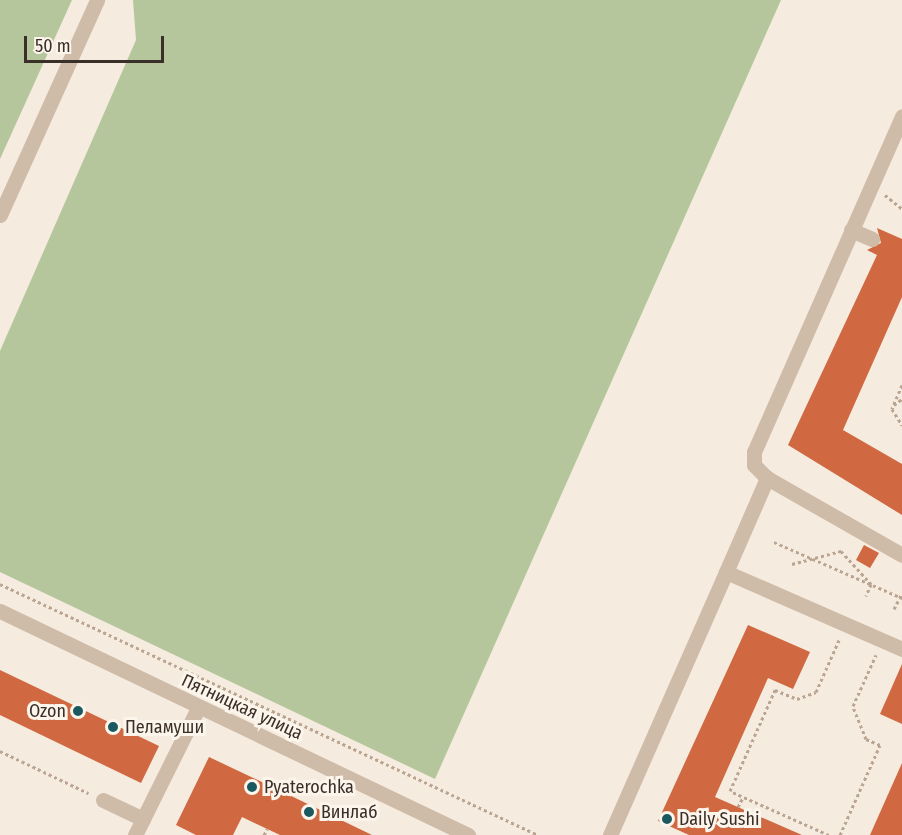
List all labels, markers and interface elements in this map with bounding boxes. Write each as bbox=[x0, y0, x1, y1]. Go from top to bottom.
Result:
scale bar bbox=[27, 24, 166, 62]
text: 50 m bbox=[35, 35, 71, 57]
street label: Пятницкая улица bbox=[178, 670, 306, 744]
place label: Ozon bbox=[29, 700, 66, 722]
marker: Ozon bbox=[71, 704, 85, 718]
place label: Пеламуши bbox=[125, 716, 204, 738]
marker: Пеламуши bbox=[106, 720, 120, 734]
place label: Pyaterochka bbox=[264, 776, 354, 798]
marker: Pyaterochka bbox=[245, 780, 259, 794]
place label: Винлаб bbox=[321, 801, 378, 823]
marker: Винлаб bbox=[302, 805, 316, 819]
place label: Daily Sushi bbox=[679, 808, 760, 830]
marker: Daily Sushi bbox=[660, 812, 674, 826]

